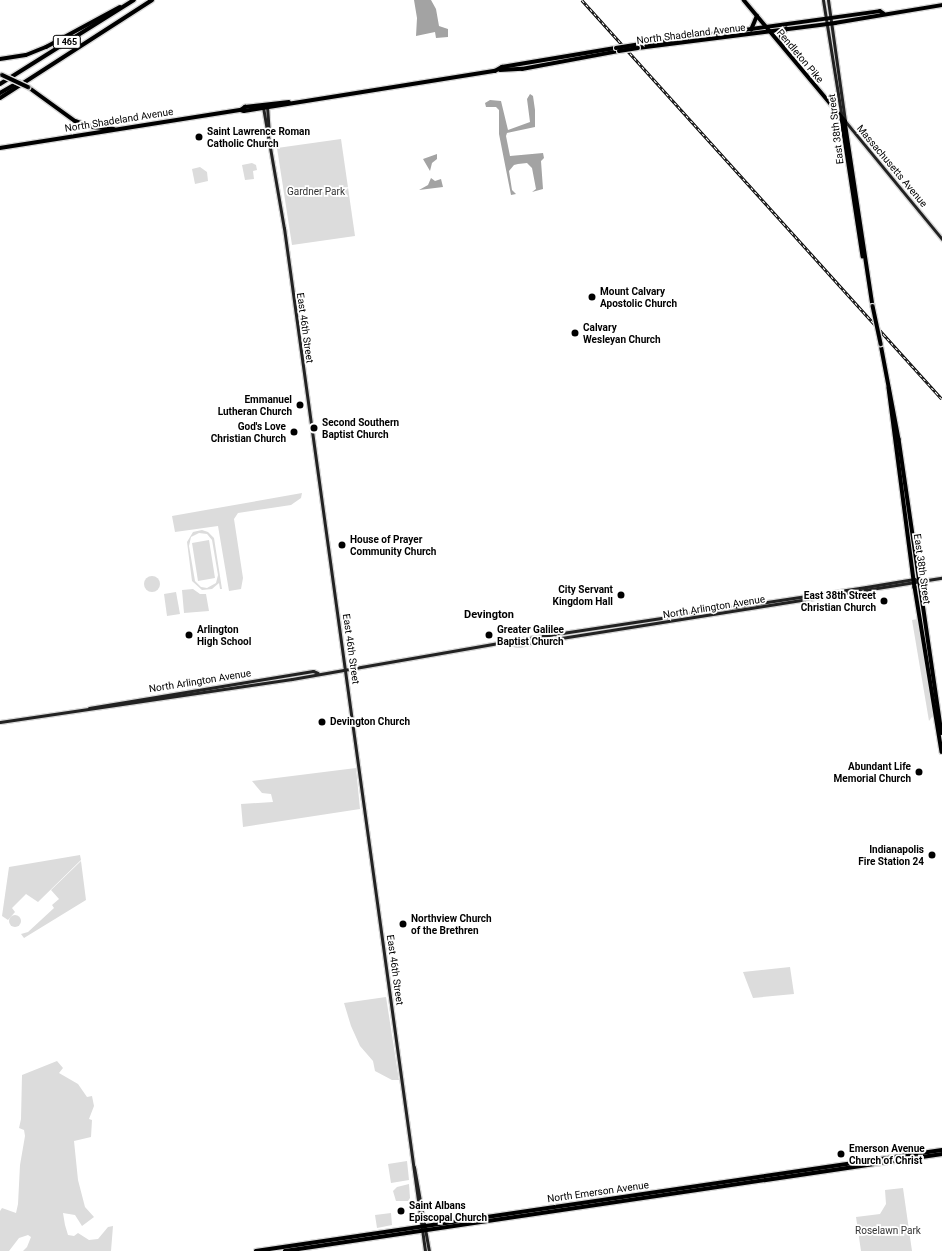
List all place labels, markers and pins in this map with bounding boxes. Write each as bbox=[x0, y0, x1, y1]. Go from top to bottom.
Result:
place label: Saint Lawrence Roman Catholic Church bbox=[207, 125, 310, 148]
marker: Saint Lawrence Roman Catholic Church bbox=[194, 132, 204, 142]
place label: Mount Calvary Apostolic Church bbox=[600, 285, 677, 308]
marker: Mount Calvary Apostolic Church bbox=[587, 292, 597, 302]
place label: Calvary Wesleyan Church bbox=[583, 321, 661, 344]
marker: Calvary Wesleyan Church bbox=[570, 328, 580, 338]
place label: Emmanuel Lutheran Church bbox=[218, 393, 292, 416]
marker: Emmanuel Lutheran Church bbox=[295, 400, 305, 410]
place label: Second Southern Baptist Church bbox=[322, 416, 399, 440]
place label: God's Love Christian Church bbox=[211, 420, 286, 444]
marker: Second Southern Baptist Church bbox=[309, 423, 319, 433]
marker: God's Love Christian Church bbox=[289, 427, 299, 437]
place label: House of Prayer Community Church bbox=[350, 533, 436, 556]
marker: House of Prayer Community Church bbox=[337, 540, 347, 550]
place label: City Servant Kingdom Hall bbox=[553, 583, 613, 606]
place label: East 38th Street Christian Church bbox=[801, 589, 876, 612]
marker: City Servant Kingdom Hall bbox=[616, 590, 626, 600]
marker: East 38th Street Christian Church bbox=[879, 596, 889, 606]
place label: Arlington High School bbox=[197, 623, 251, 646]
place label: Greater Galilee Baptist Church bbox=[497, 623, 564, 646]
marker: Arlington High School bbox=[184, 630, 194, 640]
marker: Greater Galilee Baptist Church bbox=[484, 630, 494, 640]
place label: Devington Church bbox=[330, 716, 410, 728]
marker: Devington Church bbox=[317, 717, 327, 727]
place label: Abundant Life Memorial Church bbox=[834, 760, 911, 784]
marker: Abundant Life Memorial Church bbox=[914, 767, 924, 777]
place label: Indianapolis Fire Station 24 bbox=[858, 843, 924, 866]
marker: Indianapolis Fire Station 24 bbox=[927, 850, 937, 860]
place label: Northview Church of the Brethren bbox=[411, 912, 492, 936]
marker: Northview Church of the Brethren bbox=[398, 919, 408, 929]
place label: Emerson Avenue Church of Christ bbox=[849, 1142, 925, 1166]
marker: Emerson Avenue Church of Christ bbox=[836, 1149, 846, 1159]
place label: Saint Albans Episcopal Church bbox=[409, 1199, 487, 1222]
marker: Saint Albans Episcopal Church bbox=[396, 1206, 406, 1216]

